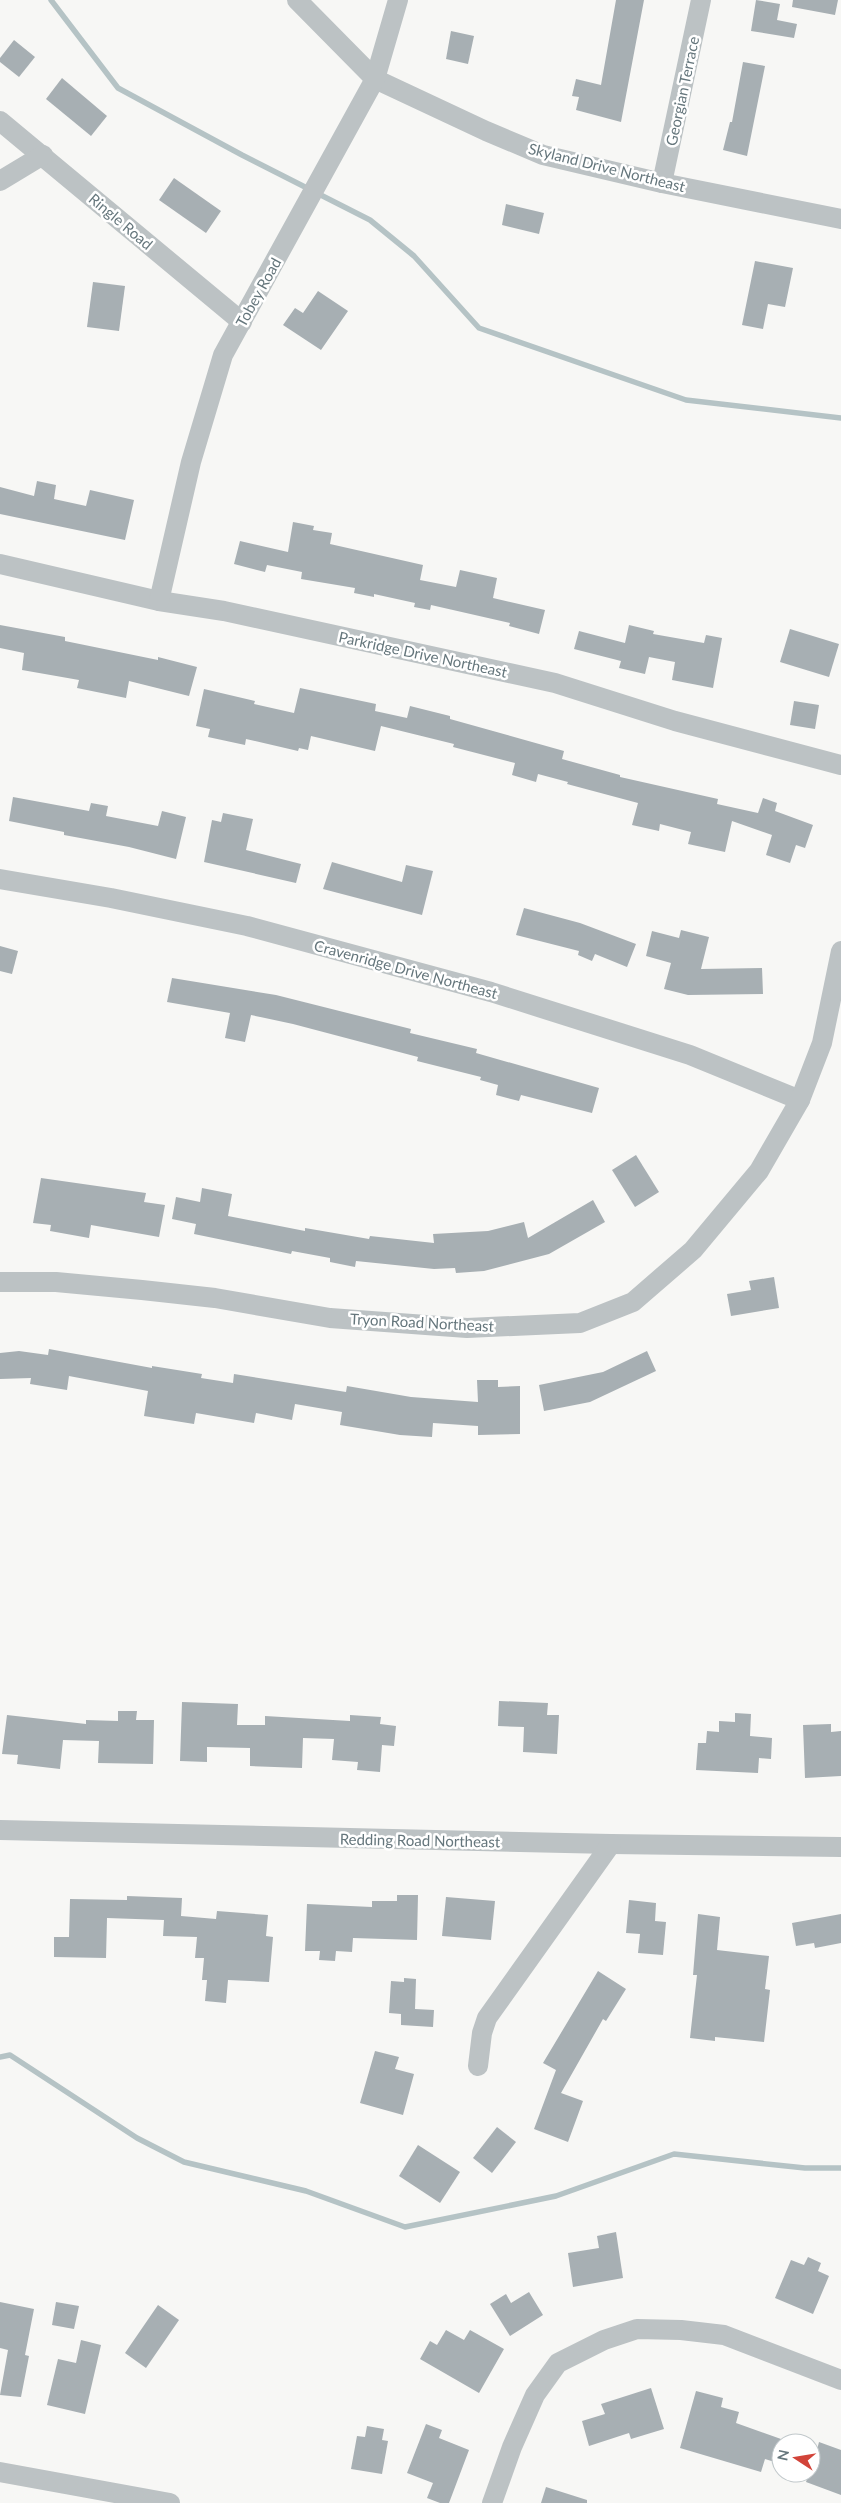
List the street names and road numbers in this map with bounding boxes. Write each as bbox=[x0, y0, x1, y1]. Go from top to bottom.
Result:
street label: Georgian Terrace bbox=[662, 35, 702, 147]
street label: Skyland Drive Northeast bbox=[527, 139, 688, 195]
street label: Ringle Road bbox=[85, 189, 157, 253]
street label: Tobey Road bbox=[232, 254, 284, 330]
street label: Parkridge Drive Northeast bbox=[337, 627, 510, 681]
street label: Cravenridge Drive Northeast bbox=[312, 936, 500, 1002]
street label: Tryon Road Northeast bbox=[350, 1309, 495, 1335]
street label: Redding Road Northeast bbox=[340, 1830, 501, 1850]

